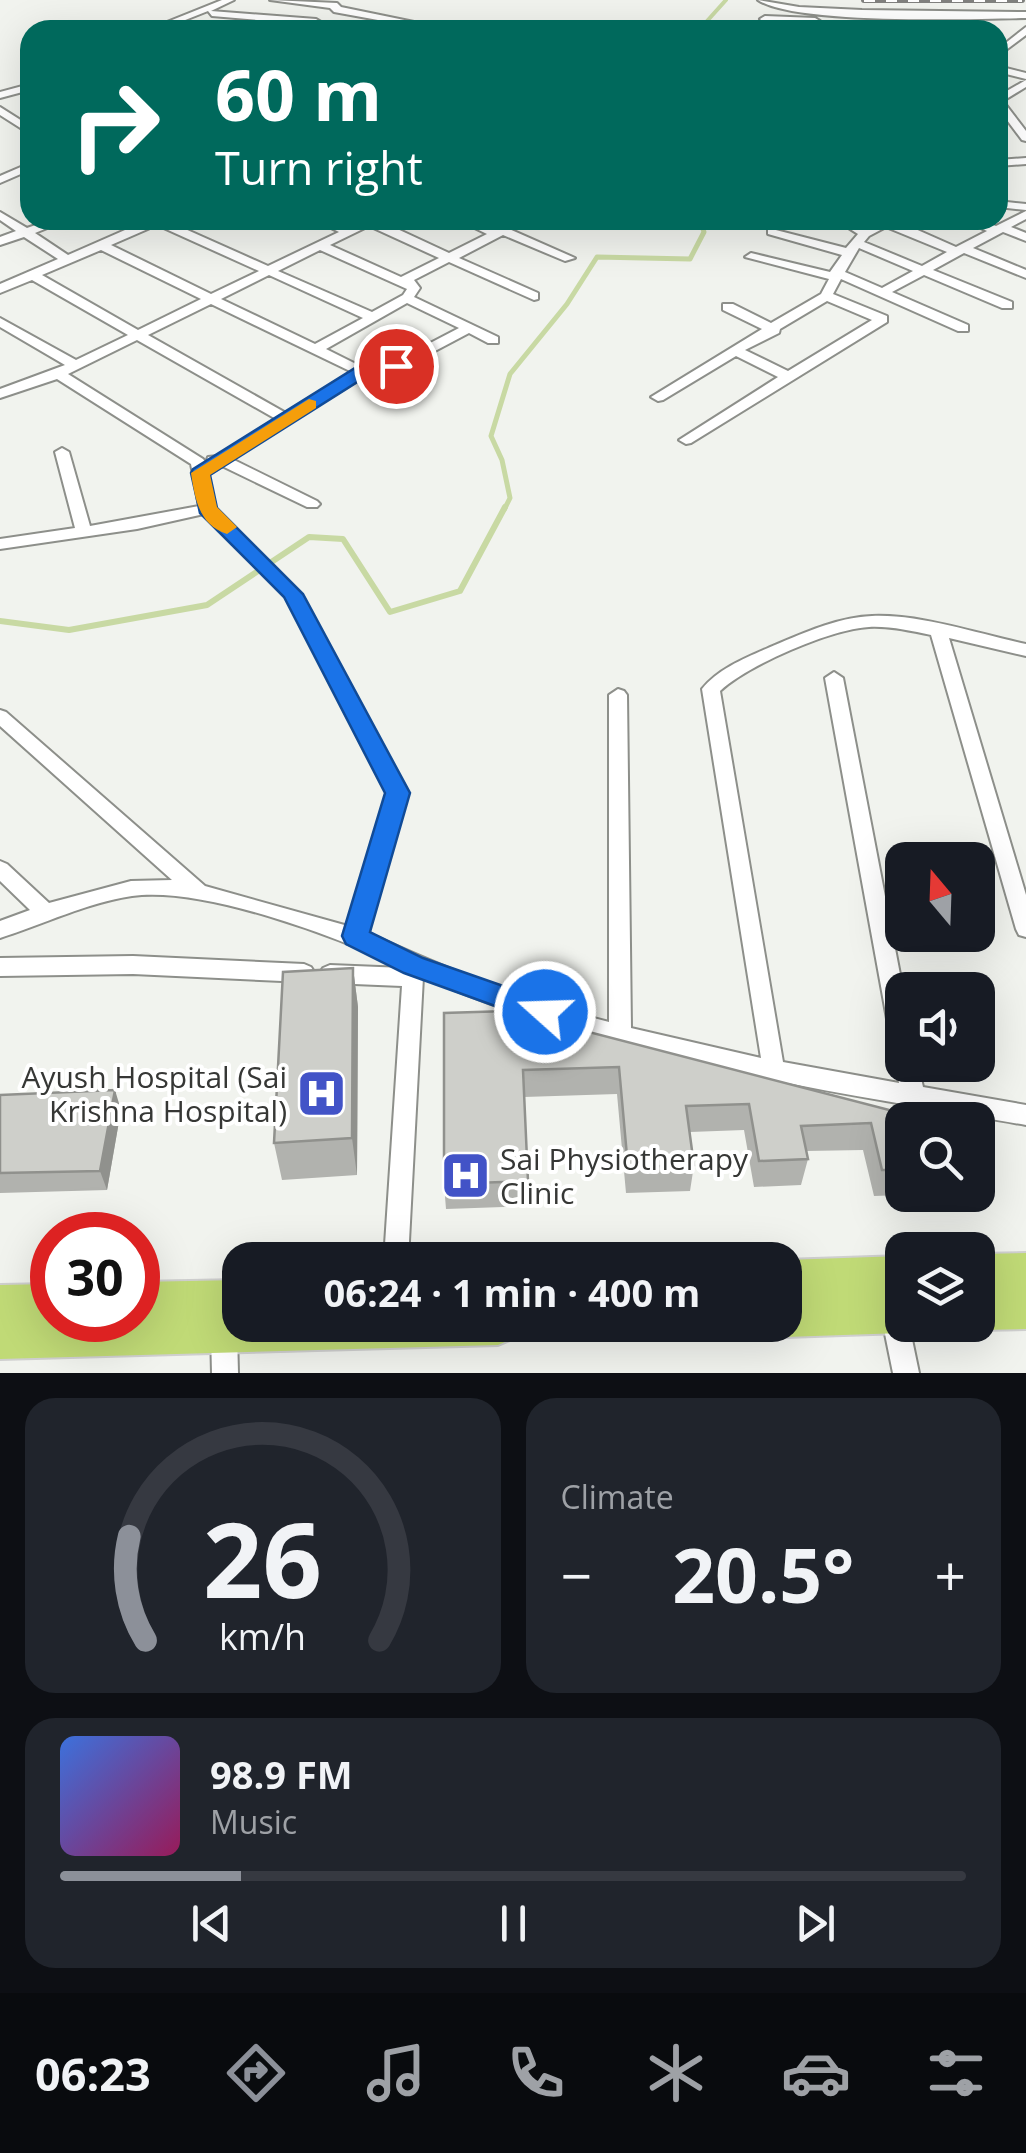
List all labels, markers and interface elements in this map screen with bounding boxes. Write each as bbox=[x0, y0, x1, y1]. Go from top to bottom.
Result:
text: 60 m bbox=[215, 46, 382, 142]
icon: right bbox=[50, 60, 180, 190]
text: Turn right bbox=[215, 137, 423, 198]
pin bbox=[354, 324, 439, 409]
icon: arrive bbox=[369, 339, 424, 394]
north arrow bbox=[885, 842, 995, 952]
map controls bbox=[885, 842, 995, 1342]
position arrow bbox=[493, 960, 597, 1064]
button: sound bbox=[885, 972, 995, 1082]
place label: Ayush Hospital (Sai Krishna Hospital) bbox=[21, 1056, 287, 1131]
hospital icon: Ayush Hospital (Sai Krishna Hospital) bbox=[296, 1067, 348, 1119]
button: search bbox=[885, 1102, 995, 1212]
place label: Sai Physiotherapy Clinic bbox=[500, 1138, 749, 1213]
hospital icon: Sai Physiotherapy Clinic bbox=[439, 1149, 491, 1201]
speed limit sign: 30 bbox=[30, 1212, 160, 1342]
button: layers bbox=[885, 1232, 995, 1342]
text: 06:24 · 1 min · 400 m bbox=[324, 1266, 700, 1318]
text: Climate bbox=[561, 1475, 674, 1518]
text: 26 bbox=[203, 1487, 322, 1628]
text: 20.5° bbox=[672, 1523, 854, 1625]
text: − bbox=[561, 1537, 592, 1612]
text: + bbox=[935, 1537, 966, 1612]
text: km/h bbox=[219, 1612, 306, 1660]
text: 98.9 FM bbox=[210, 1748, 353, 1800]
text: Music bbox=[210, 1800, 297, 1843]
icon: previous bbox=[184, 1896, 239, 1951]
icon: pause bbox=[486, 1896, 541, 1951]
icon: next bbox=[788, 1896, 843, 1951]
icon: directions bbox=[221, 2038, 291, 2108]
icon: music bbox=[361, 2038, 431, 2108]
icon: phone bbox=[501, 2038, 571, 2108]
icon: climate bbox=[641, 2038, 711, 2108]
icon: car bbox=[781, 2038, 851, 2108]
icon: filters bbox=[921, 2038, 991, 2108]
text: 06:23 bbox=[35, 2043, 151, 2104]

